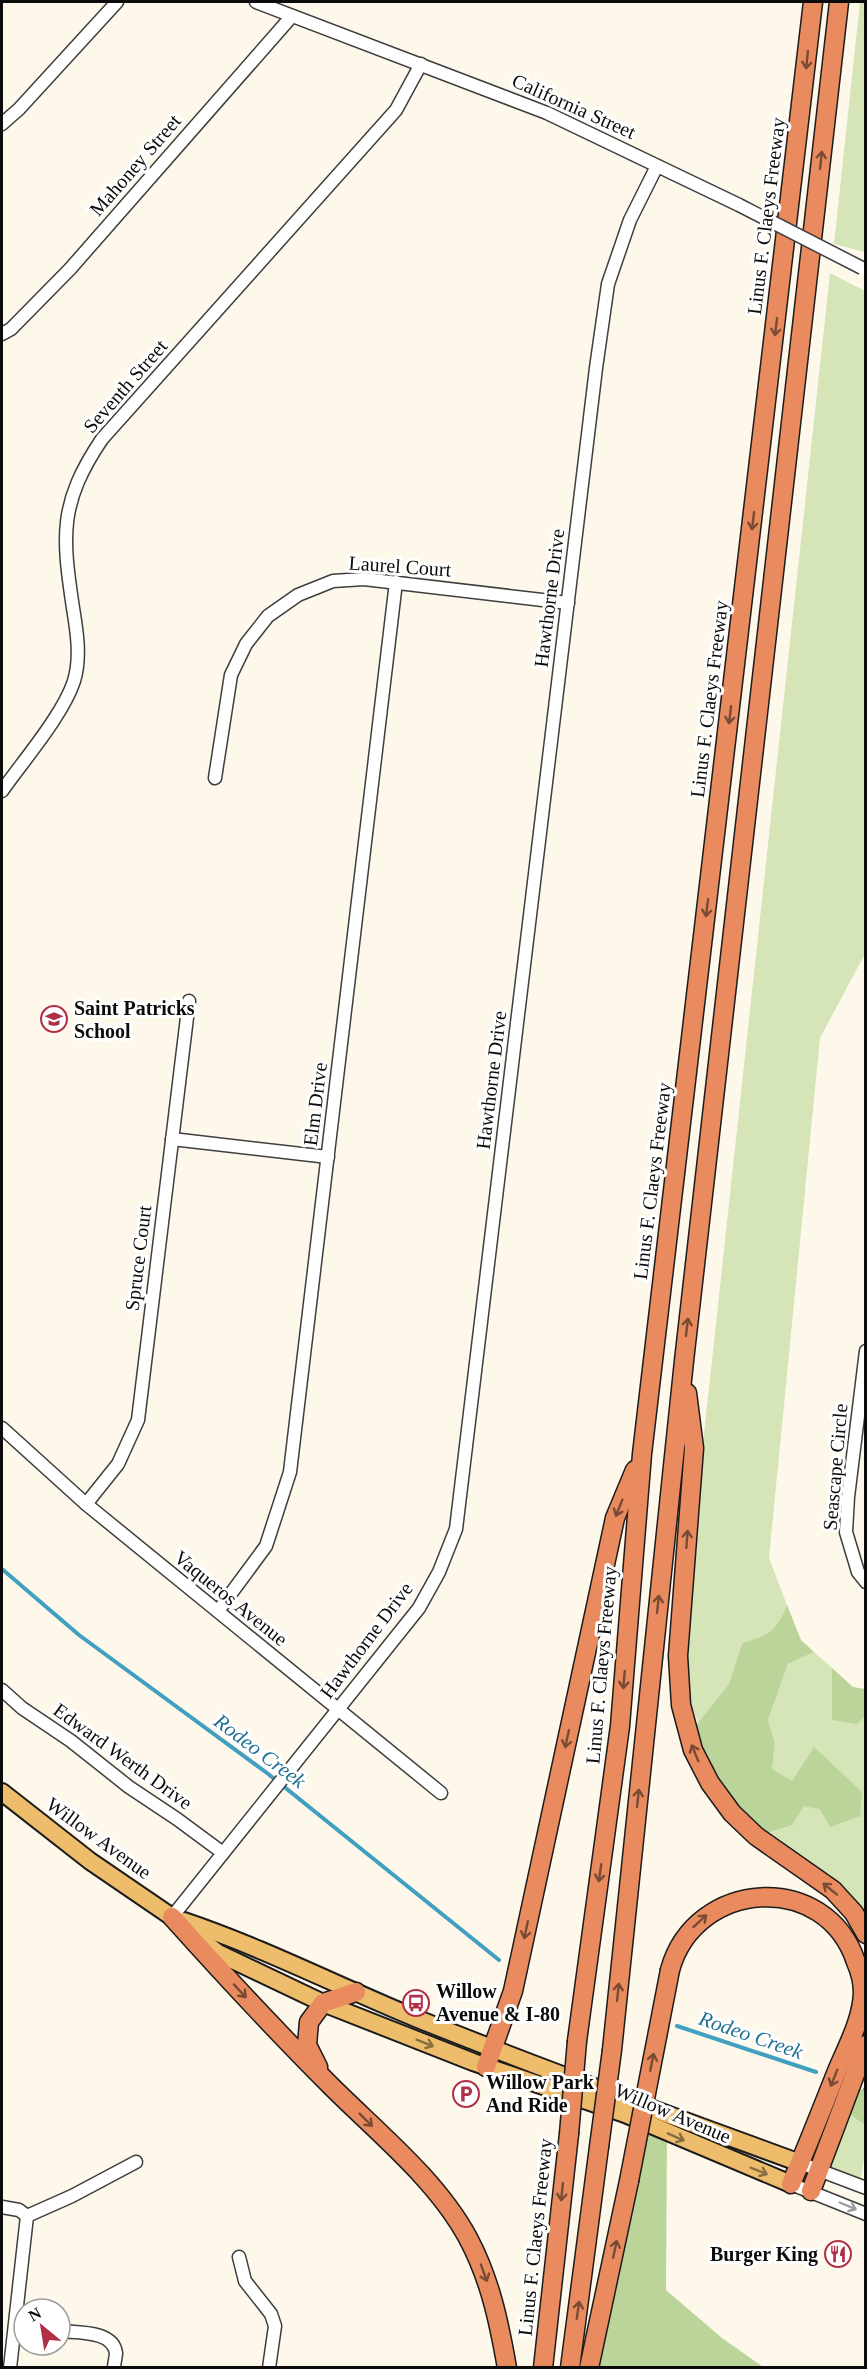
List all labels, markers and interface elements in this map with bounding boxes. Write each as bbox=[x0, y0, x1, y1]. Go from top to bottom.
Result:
one-way arrow bbox=[801, 49, 812, 69]
street label: California Street bbox=[509, 69, 640, 143]
street label: Mahoney Street bbox=[85, 109, 186, 221]
street label: Linus F. Claeys Freeway bbox=[743, 116, 790, 316]
one-way arrow bbox=[815, 150, 826, 170]
one-way arrow bbox=[770, 317, 781, 337]
street label: Seventh Street bbox=[79, 335, 172, 437]
one-way arrow bbox=[747, 511, 758, 530]
street label: Hawthorne Drive bbox=[530, 527, 568, 669]
street label: Laurel Court bbox=[348, 551, 452, 581]
street label: Linus F. Claeys Freeway bbox=[686, 599, 733, 799]
one-way arrow bbox=[724, 704, 735, 724]
one-way arrow bbox=[701, 898, 712, 918]
place label: Saint Patricks School bbox=[74, 997, 195, 1042]
school or university icon: Saint Patricks School bbox=[39, 1004, 69, 1034]
street label: Hawthorne Drive bbox=[472, 1009, 510, 1151]
street label: Elm Drive bbox=[299, 1061, 331, 1147]
street label: Linus F. Claeys Freeway bbox=[629, 1081, 676, 1281]
street label: Spruce Court bbox=[121, 1204, 156, 1312]
one-way arrow bbox=[682, 1317, 693, 1337]
street label: Seascape Circle bbox=[818, 1403, 853, 1531]
one-way arrow bbox=[613, 1499, 624, 1517]
one-way arrow bbox=[682, 1530, 693, 1550]
street label: Vaqueros Avenue bbox=[169, 1546, 292, 1651]
street label: Linus F. Claeys Freeway bbox=[581, 1565, 622, 1765]
street label: Hawthorne Drive bbox=[315, 1578, 417, 1702]
one-way arrow bbox=[653, 1595, 664, 1615]
one-way arrow bbox=[618, 1670, 629, 1689]
street label: Edward Werth Drive bbox=[49, 1698, 197, 1814]
water label: Rodeo Creek bbox=[209, 1708, 311, 1794]
one-way arrow bbox=[561, 1730, 573, 1749]
one-way arrow bbox=[689, 1744, 700, 1762]
one-way arrow bbox=[633, 1789, 644, 1809]
street label: Willow Avenue bbox=[42, 1793, 156, 1883]
one-way arrow bbox=[594, 1863, 605, 1883]
one-way arrow bbox=[822, 1882, 838, 1895]
one-way arrow bbox=[692, 1914, 707, 1928]
one-way arrow bbox=[520, 1920, 531, 1939]
place label: Willow Avenue & I-80 bbox=[436, 1980, 560, 2025]
one-way arrow bbox=[613, 1983, 624, 2003]
one-way arrow bbox=[233, 1984, 247, 1999]
bus stop icon: Willow Avenue & I-80 bbox=[401, 1988, 431, 2018]
water label: Rodeo Creek bbox=[695, 2006, 807, 2064]
one-way arrow bbox=[415, 2038, 433, 2049]
one-way arrow bbox=[647, 2053, 658, 2072]
one-way arrow bbox=[828, 2068, 839, 2087]
place label: Willow Park And Ride bbox=[486, 2071, 595, 2116]
parking icon: Willow Park And Ride bbox=[451, 2079, 481, 2109]
street label: Willow Avenue bbox=[612, 2079, 734, 2147]
one-way arrow bbox=[358, 2113, 373, 2128]
one-way arrow bbox=[666, 2132, 684, 2143]
street label: Linus F. Claeys Freeway bbox=[514, 2137, 557, 2337]
one-way arrow bbox=[749, 2166, 768, 2177]
one-way arrow bbox=[556, 2181, 567, 2201]
one-way arrow bbox=[838, 2201, 856, 2212]
restaurant icon: Burger King bbox=[823, 2239, 853, 2269]
one-way arrow bbox=[610, 2240, 621, 2259]
place label: Burger King bbox=[710, 2243, 818, 2266]
one-way arrow bbox=[480, 2263, 491, 2282]
north arrow bbox=[12, 2297, 72, 2357]
one-way arrow bbox=[572, 2300, 583, 2320]
text: N bbox=[25, 2304, 44, 2325]

